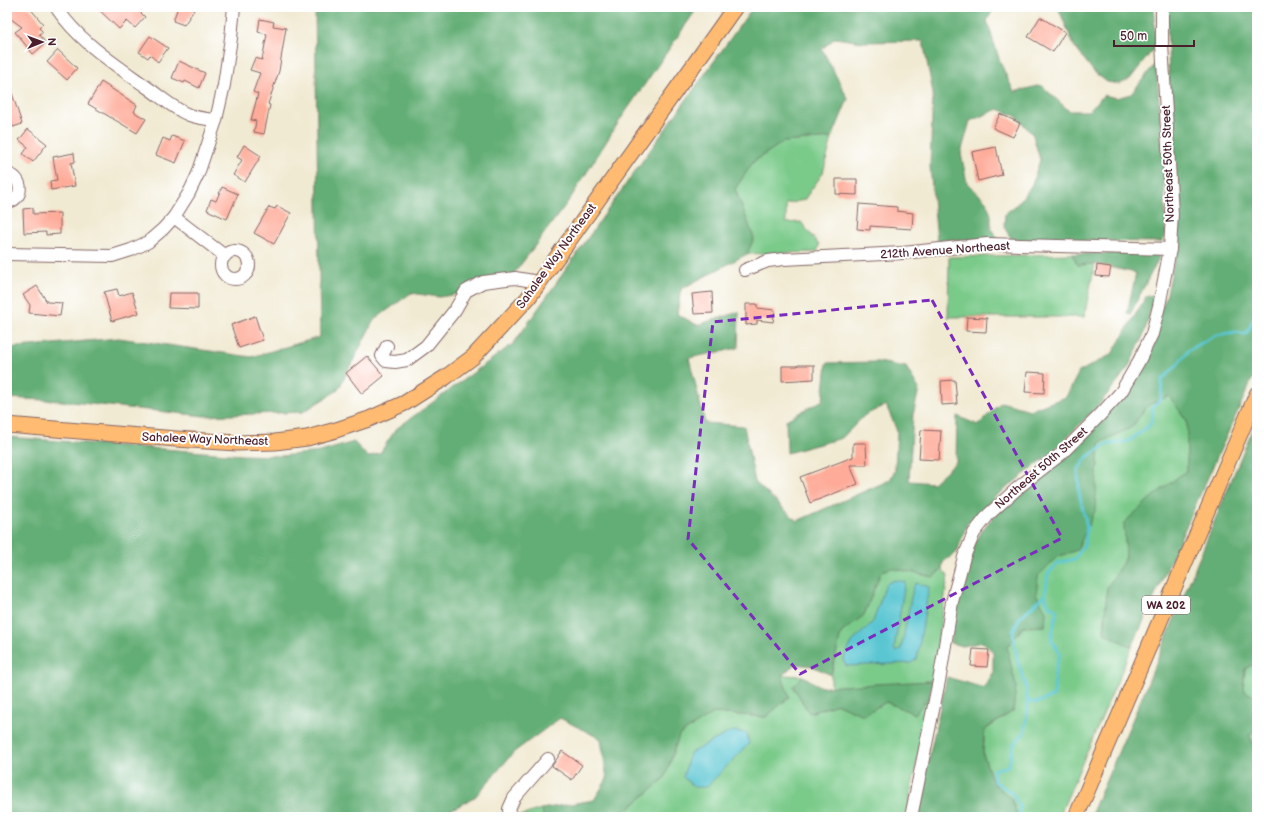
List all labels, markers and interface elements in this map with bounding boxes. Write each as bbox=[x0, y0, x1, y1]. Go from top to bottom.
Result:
north arrow bbox=[22, 22, 62, 62]
scale bar bbox=[1114, 22, 1194, 48]
text: 50 m bbox=[1120, 29, 1147, 44]
text: N bbox=[45, 38, 58, 46]
street label: Northeast 50th Street bbox=[1159, 105, 1178, 223]
street label: Sahalee Way Northeast bbox=[513, 201, 600, 312]
street label: 212th Avenue Northeast bbox=[880, 238, 1011, 263]
street label: Northeast 50th Street bbox=[992, 424, 1091, 513]
street label: Sahalee Way Northeast bbox=[142, 430, 269, 449]
road number: WA 202 bbox=[1142, 596, 1190, 614]

